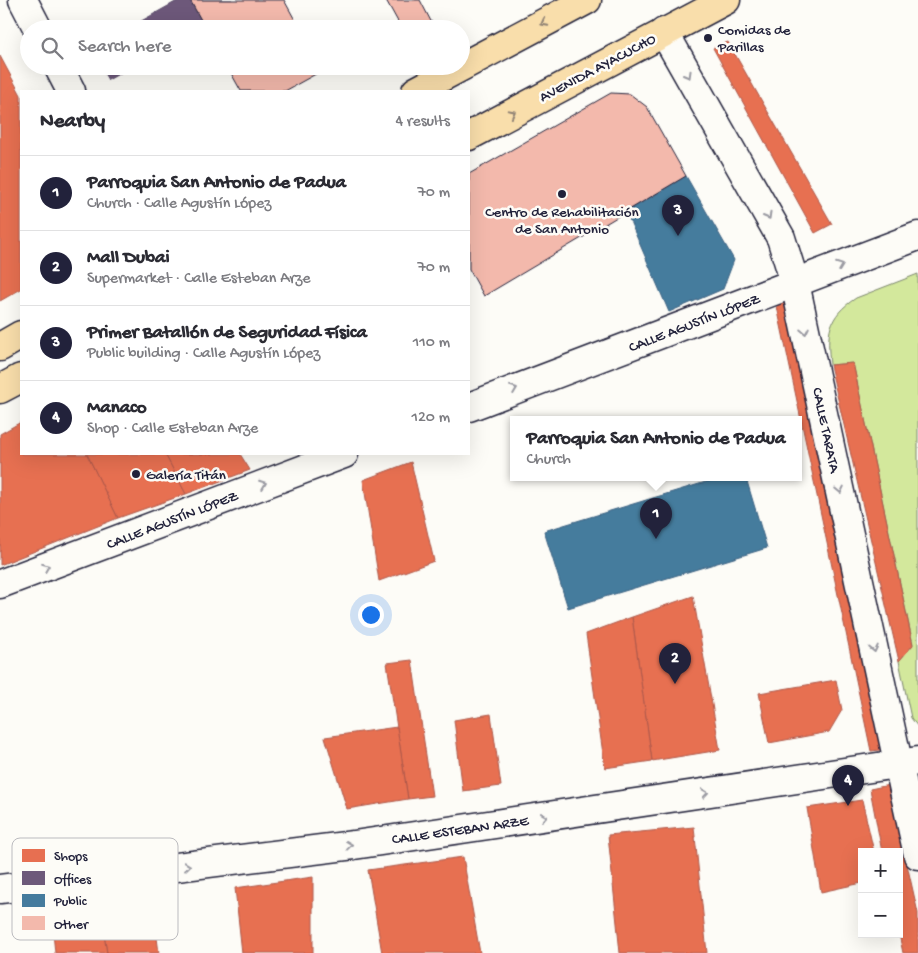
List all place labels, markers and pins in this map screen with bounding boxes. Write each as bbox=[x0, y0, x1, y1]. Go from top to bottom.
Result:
place label: Comidas de Parillas bbox=[717, 22, 791, 57]
marker: Comidas de Parillas bbox=[702, 32, 714, 44]
marker: Centro de Rehabilitación de San Antonio bbox=[556, 188, 568, 200]
pin: 3 bbox=[662, 195, 694, 236]
place label: Centro de Rehabilitación de San Antonio bbox=[485, 204, 639, 239]
place label: Galería Titán bbox=[146, 467, 226, 485]
marker: Galería Titán bbox=[130, 468, 142, 480]
pin: 1 bbox=[640, 498, 672, 539]
pin: 2 bbox=[659, 643, 691, 684]
pin: 4 bbox=[832, 765, 864, 806]

